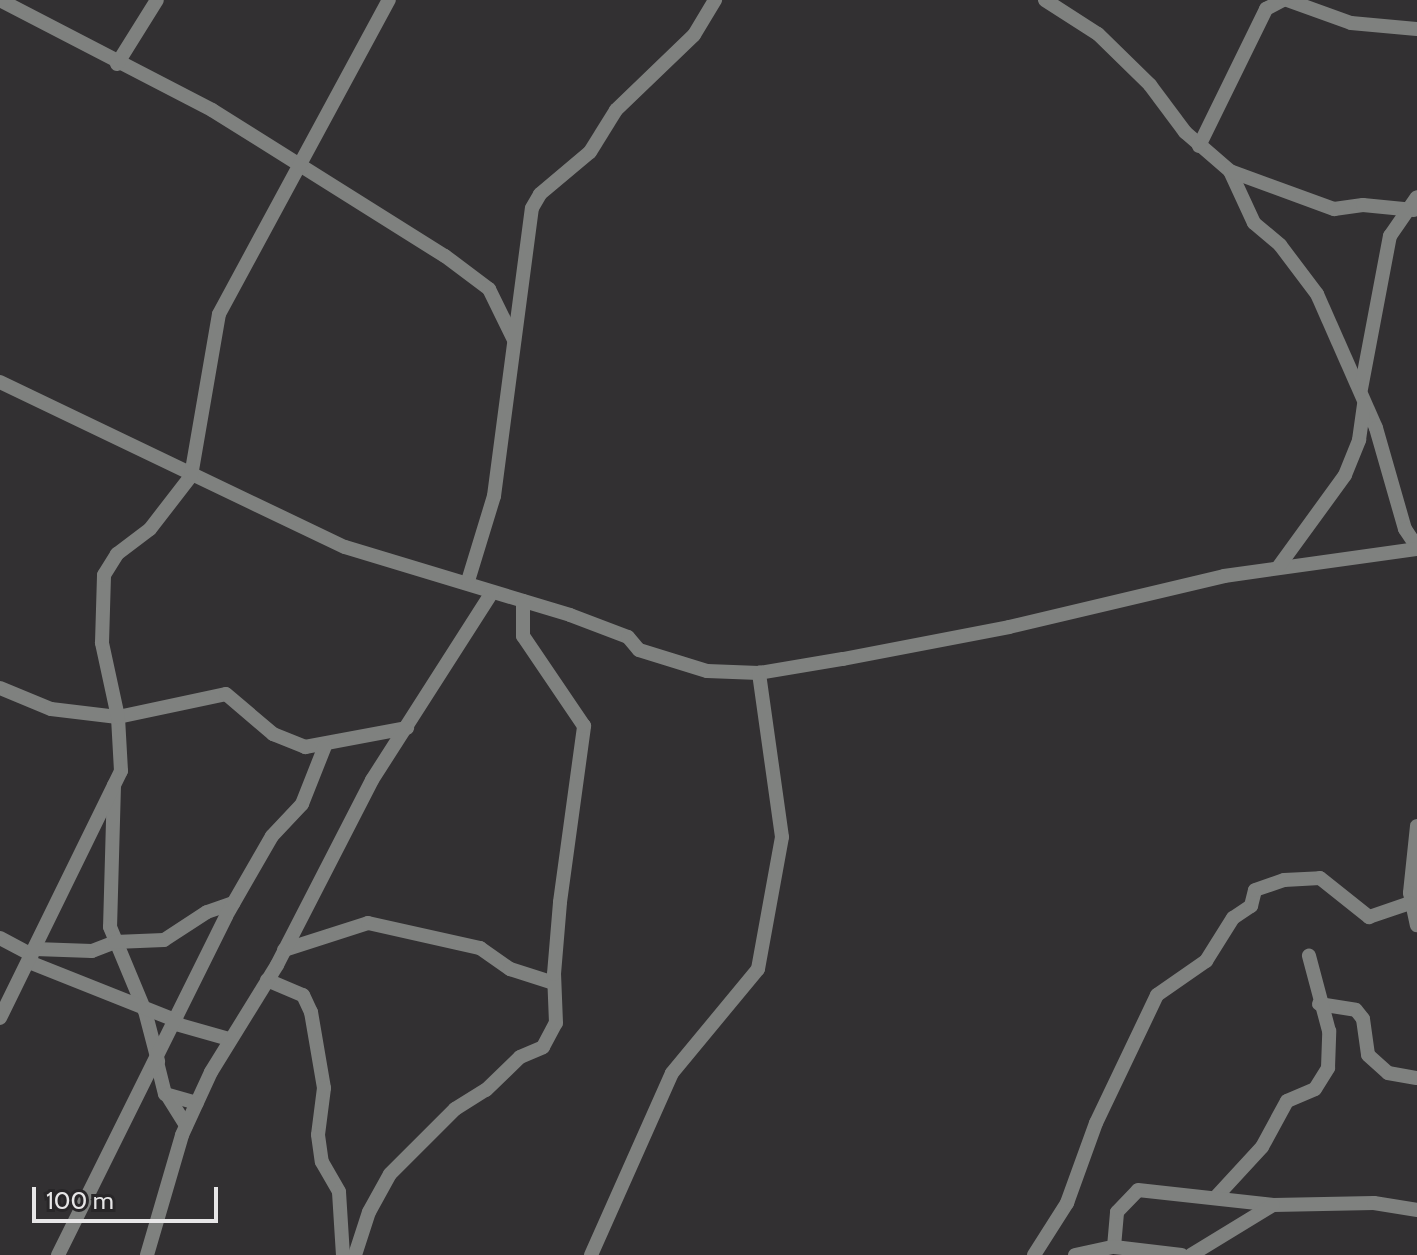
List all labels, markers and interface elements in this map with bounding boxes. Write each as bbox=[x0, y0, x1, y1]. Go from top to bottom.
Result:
scale bar bbox=[36, 1171, 222, 1221]
text: 100 m bbox=[46, 1186, 114, 1215]

